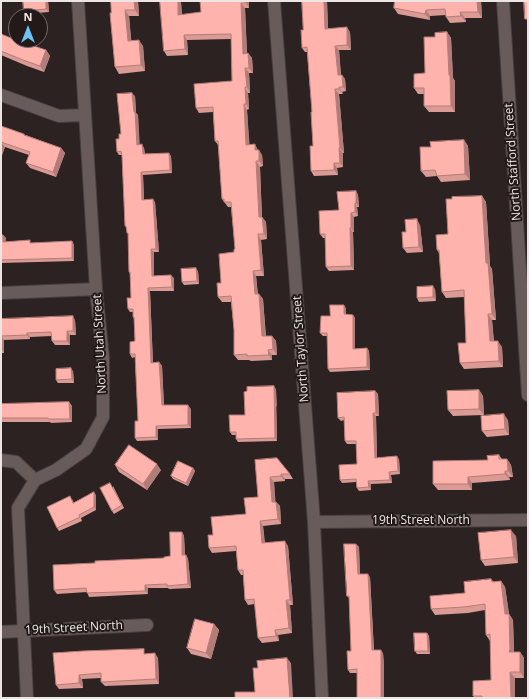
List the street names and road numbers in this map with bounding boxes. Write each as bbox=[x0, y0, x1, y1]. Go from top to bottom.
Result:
street label: North Stafford Street bbox=[502, 103, 524, 221]
street label: North Utah Street bbox=[90, 294, 110, 394]
street label: North Taylor Street bbox=[290, 295, 312, 403]
street label: 19th Street North bbox=[372, 514, 470, 528]
street label: 19th Street North bbox=[25, 618, 123, 638]

